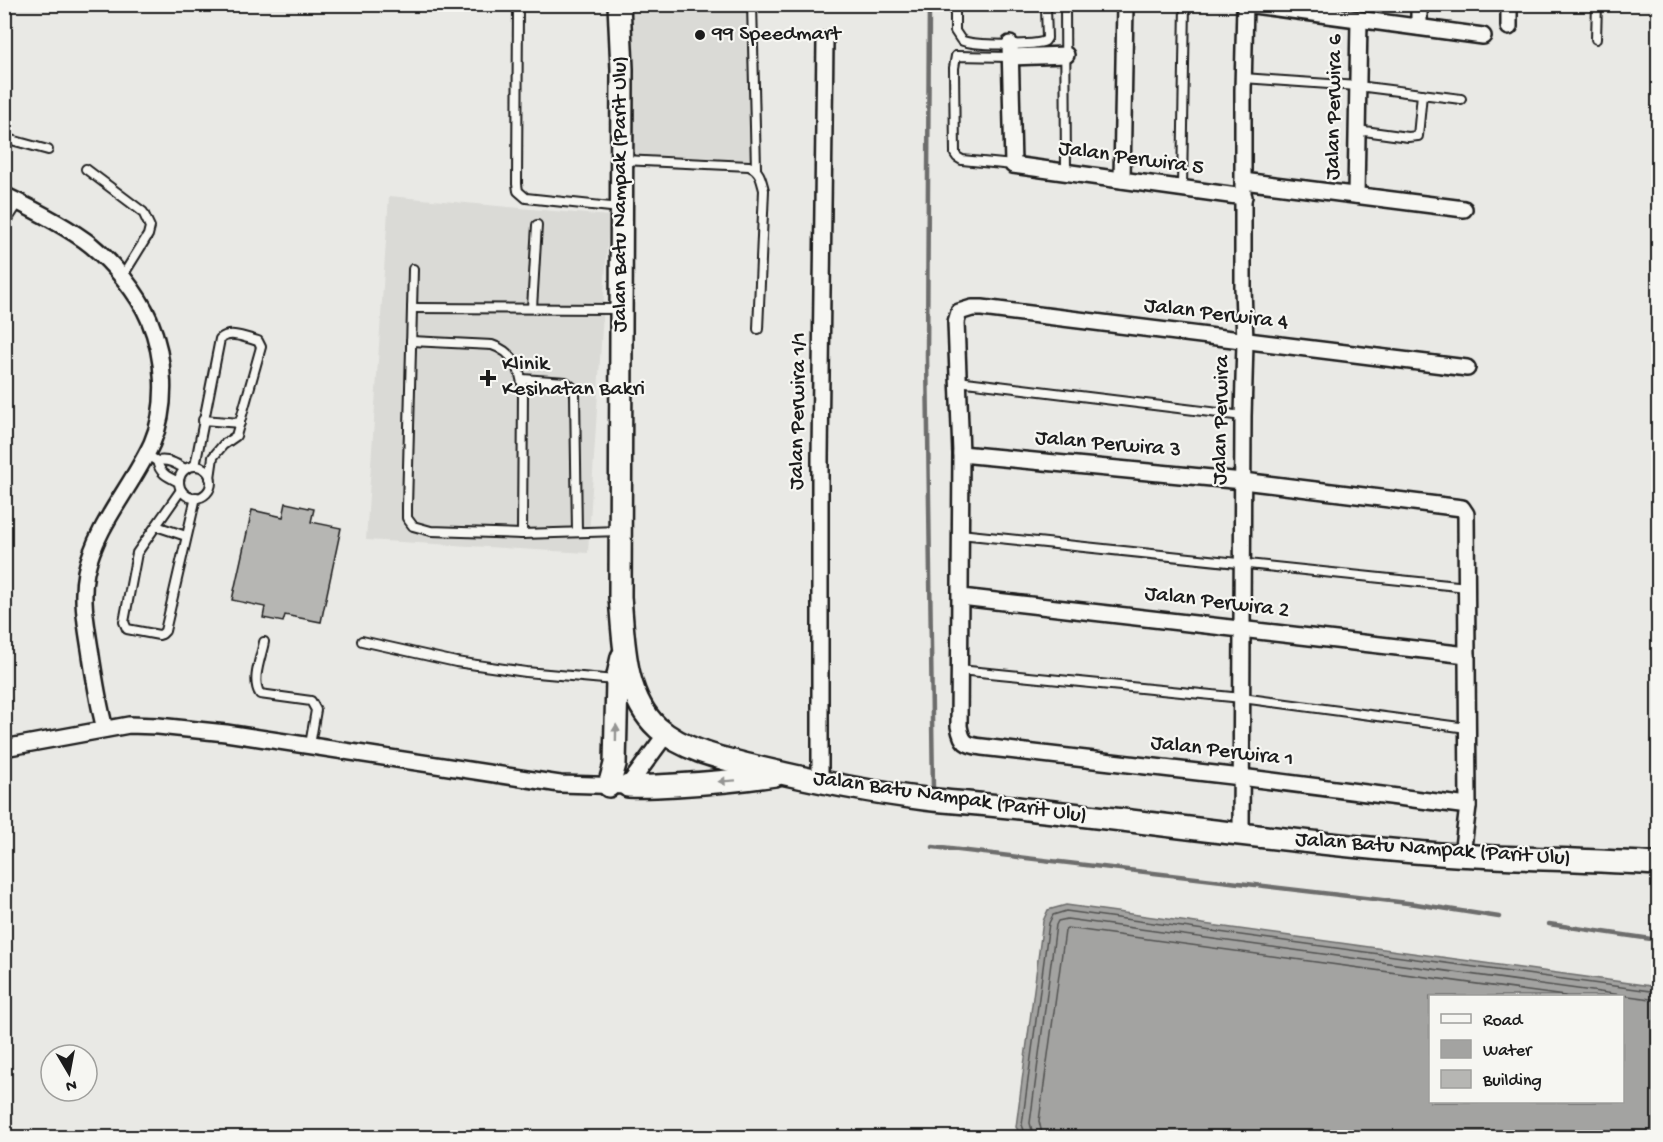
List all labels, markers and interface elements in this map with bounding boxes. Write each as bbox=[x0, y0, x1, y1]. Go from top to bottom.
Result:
place label: 99 Speedmart bbox=[711, 22, 843, 48]
marker: 99 Speedmart bbox=[693, 28, 707, 42]
street label: Jalan Perwira 6 bbox=[1321, 33, 1349, 180]
street label: Jalan Batu Nampak (Parit Ulu) bbox=[608, 56, 634, 332]
street label: Jalan Perwira 5 bbox=[1057, 136, 1205, 182]
street label: Jalan Perwira 4 bbox=[1142, 293, 1290, 337]
street label: Jalan Perwira 1/1 bbox=[785, 332, 813, 490]
place label: Klinik Kesihatan Bakri bbox=[502, 352, 645, 403]
street label: Jalan Perwira bbox=[1208, 354, 1236, 485]
marker: Klinik Kesihatan Bakri bbox=[479, 369, 497, 387]
street label: Jalan Perwira 3 bbox=[1034, 426, 1182, 464]
street label: Jalan Perwira 2 bbox=[1143, 581, 1291, 625]
one-way arrow bbox=[611, 724, 620, 743]
street label: Jalan Perwira 1 bbox=[1149, 730, 1295, 774]
street label: Jalan Batu Nampak (Parit Ulu) bbox=[811, 766, 1089, 830]
one-way arrow bbox=[717, 777, 736, 786]
street label: Jalan Batu Nampak (Parit Ulu) bbox=[1294, 827, 1572, 873]
legend bbox=[1429, 995, 1624, 1103]
text: Road bbox=[1483, 1011, 1524, 1032]
text: Water bbox=[1483, 1041, 1533, 1062]
north arrow bbox=[39, 1043, 99, 1103]
text: Building bbox=[1482, 1071, 1542, 1092]
text: N bbox=[64, 1074, 78, 1095]

